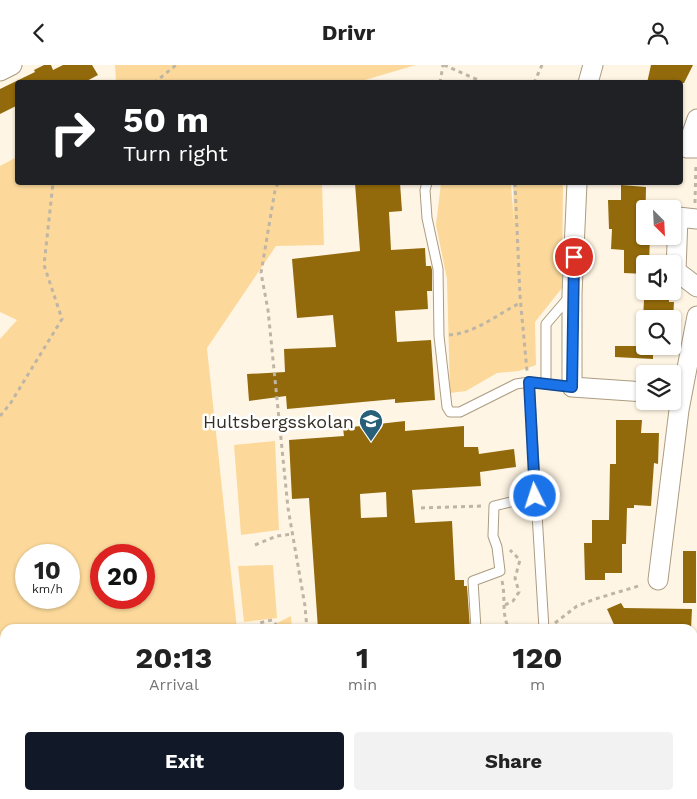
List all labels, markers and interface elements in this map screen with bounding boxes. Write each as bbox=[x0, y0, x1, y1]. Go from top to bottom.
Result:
icon: back bbox=[25, 19, 53, 47]
icon: person bbox=[644, 19, 672, 47]
text: Drivr bbox=[322, 20, 375, 45]
text: 50 m bbox=[123, 99, 209, 141]
icon: right bbox=[40, 100, 105, 165]
text: Turn right bbox=[123, 141, 228, 166]
north arrow bbox=[636, 200, 681, 245]
map controls bbox=[636, 200, 681, 410]
pin bbox=[553, 236, 595, 278]
icon: arrive bbox=[560, 243, 588, 271]
button: sound bbox=[636, 255, 681, 300]
button: search bbox=[636, 310, 681, 355]
button: layers bbox=[636, 365, 681, 410]
school or university icon: Hultsbergsskolan bbox=[358, 408, 384, 442]
place label: Hultsbergsskolan bbox=[203, 411, 354, 432]
position arrow bbox=[508, 469, 560, 521]
speed limit sign: 20 bbox=[90, 544, 155, 609]
text: 10 bbox=[34, 556, 61, 585]
text: km/h bbox=[32, 582, 63, 596]
text: 20:13 bbox=[135, 640, 212, 675]
text: 1 bbox=[356, 640, 369, 675]
text: 120 bbox=[512, 640, 563, 675]
text: Arrival bbox=[149, 675, 199, 694]
text: min bbox=[348, 675, 377, 694]
text: m bbox=[530, 675, 545, 694]
button: Exit bbox=[25, 732, 344, 790]
button: Share bbox=[354, 732, 673, 790]

